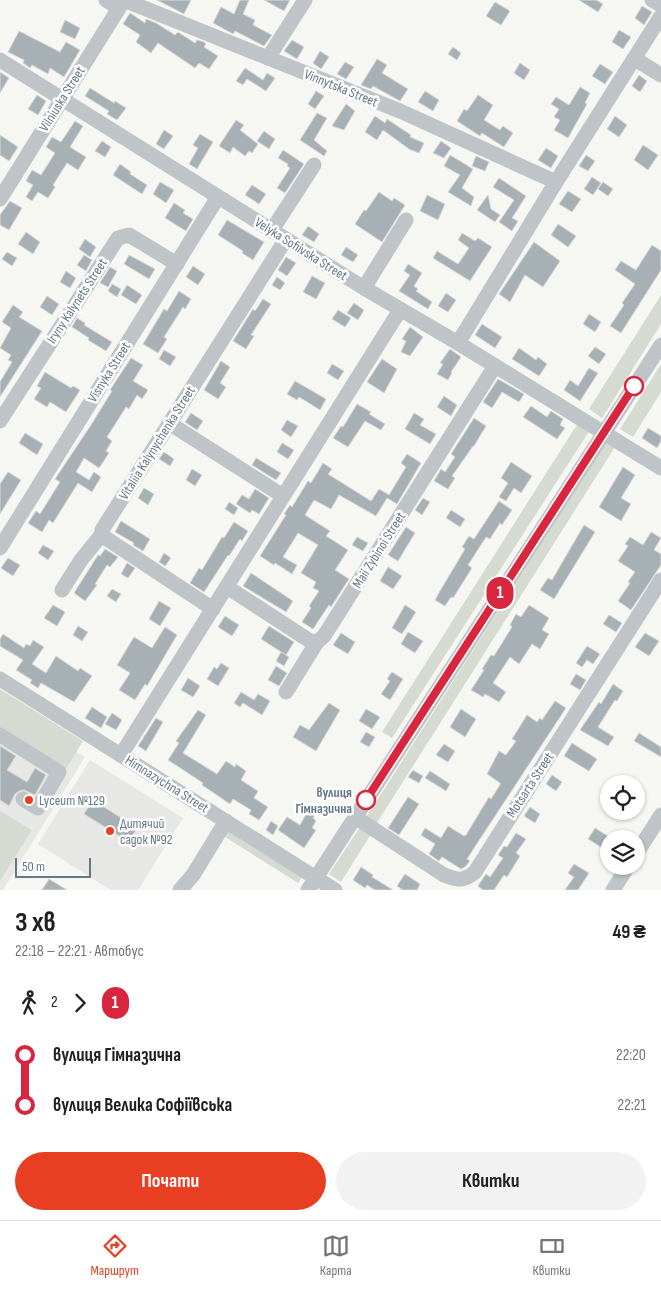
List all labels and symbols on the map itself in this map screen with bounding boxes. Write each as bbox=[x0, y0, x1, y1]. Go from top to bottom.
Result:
street label: Vilniuska Street bbox=[35, 63, 89, 135]
street label: Vinnytska Street bbox=[302, 65, 380, 111]
street label: Velyka Sofiivska Street bbox=[252, 214, 350, 284]
street label: Iryny Kalynets Street bbox=[43, 255, 111, 347]
street label: Visnyka Street bbox=[84, 339, 134, 405]
unlabelled marker bbox=[624, 376, 644, 396]
street label: Vitaliia Kalynychenka Street bbox=[115, 383, 199, 503]
street label: Maii Zybinoi Street bbox=[349, 509, 409, 591]
line badge: 1 bbox=[484, 577, 516, 609]
street label: Motsarta Street bbox=[503, 749, 557, 821]
street label: Himnazychna Street bbox=[122, 752, 212, 816]
place label: вулиця Гімназична bbox=[295, 784, 352, 817]
marker: вулиця Гімназична bbox=[356, 790, 376, 810]
place label: Lyceum №129 bbox=[39, 792, 105, 809]
marker: Lyceum №129 bbox=[23, 794, 35, 806]
place label: Дитячий садок №92 bbox=[120, 815, 173, 848]
marker: Дитячий садок №92 bbox=[104, 825, 116, 837]
scale bar bbox=[15, 855, 91, 878]

